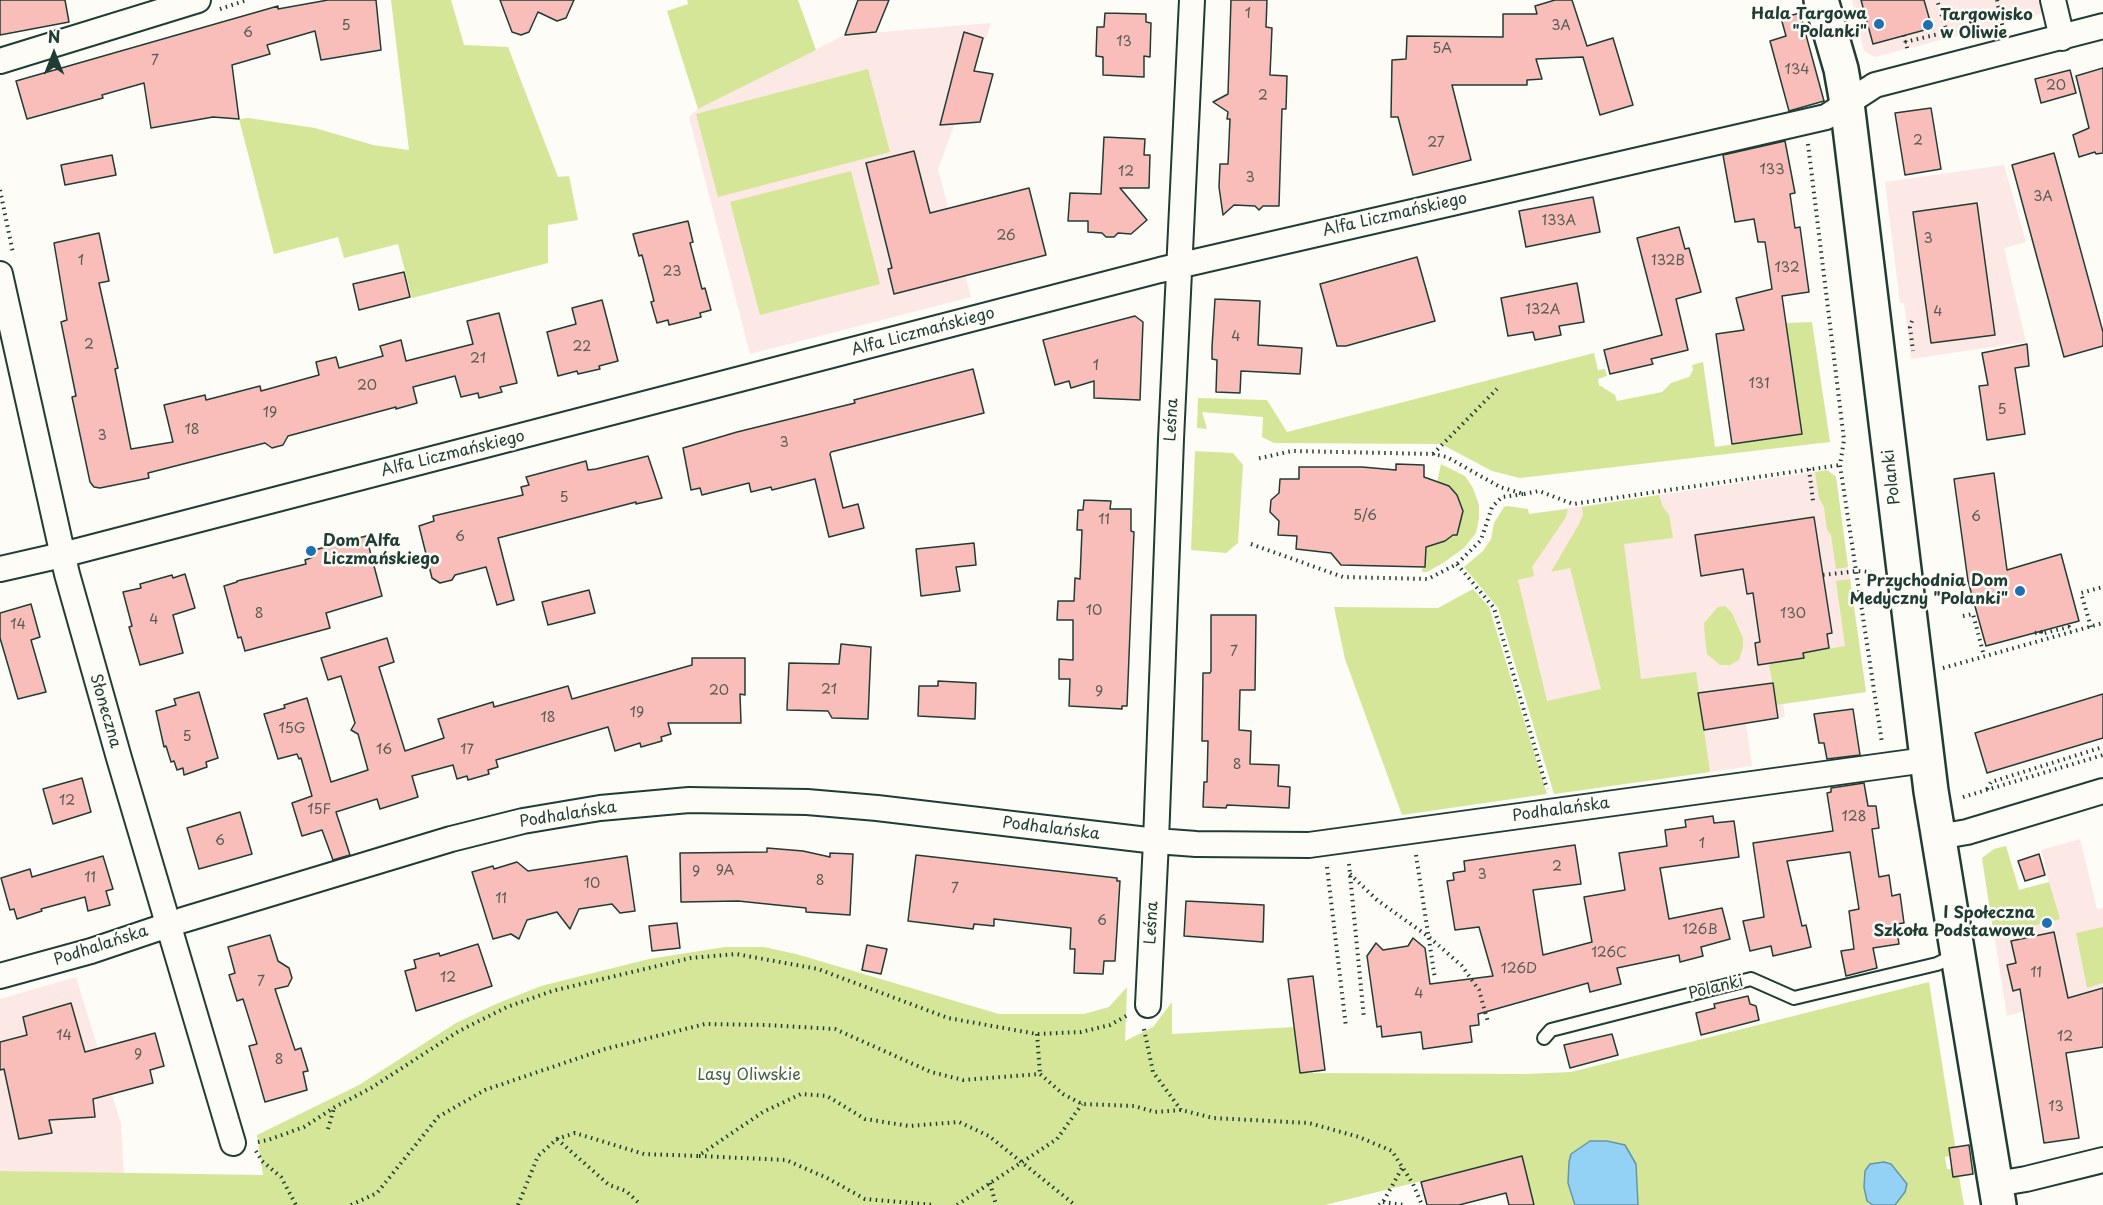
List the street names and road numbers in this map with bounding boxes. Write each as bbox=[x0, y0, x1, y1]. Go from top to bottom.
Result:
street label: Alfa Liczmańskiego bbox=[1321, 189, 1469, 241]
street label: Alfa Liczmańskiego bbox=[849, 304, 997, 360]
street label: Leśna bbox=[1161, 398, 1183, 442]
street label: Alfa Liczmańskiego bbox=[379, 427, 527, 481]
street label: Polanki bbox=[1879, 448, 1905, 506]
street label: Słoneczna bbox=[85, 672, 125, 750]
street label: Podhalańska bbox=[1511, 794, 1611, 826]
street label: Podhalańska bbox=[518, 798, 618, 832]
street label: Podhalańska bbox=[1001, 813, 1101, 845]
street label: Leśna bbox=[1141, 901, 1163, 945]
street label: Podhalańska bbox=[51, 922, 151, 970]
street label: Polanki bbox=[1687, 972, 1745, 1004]

